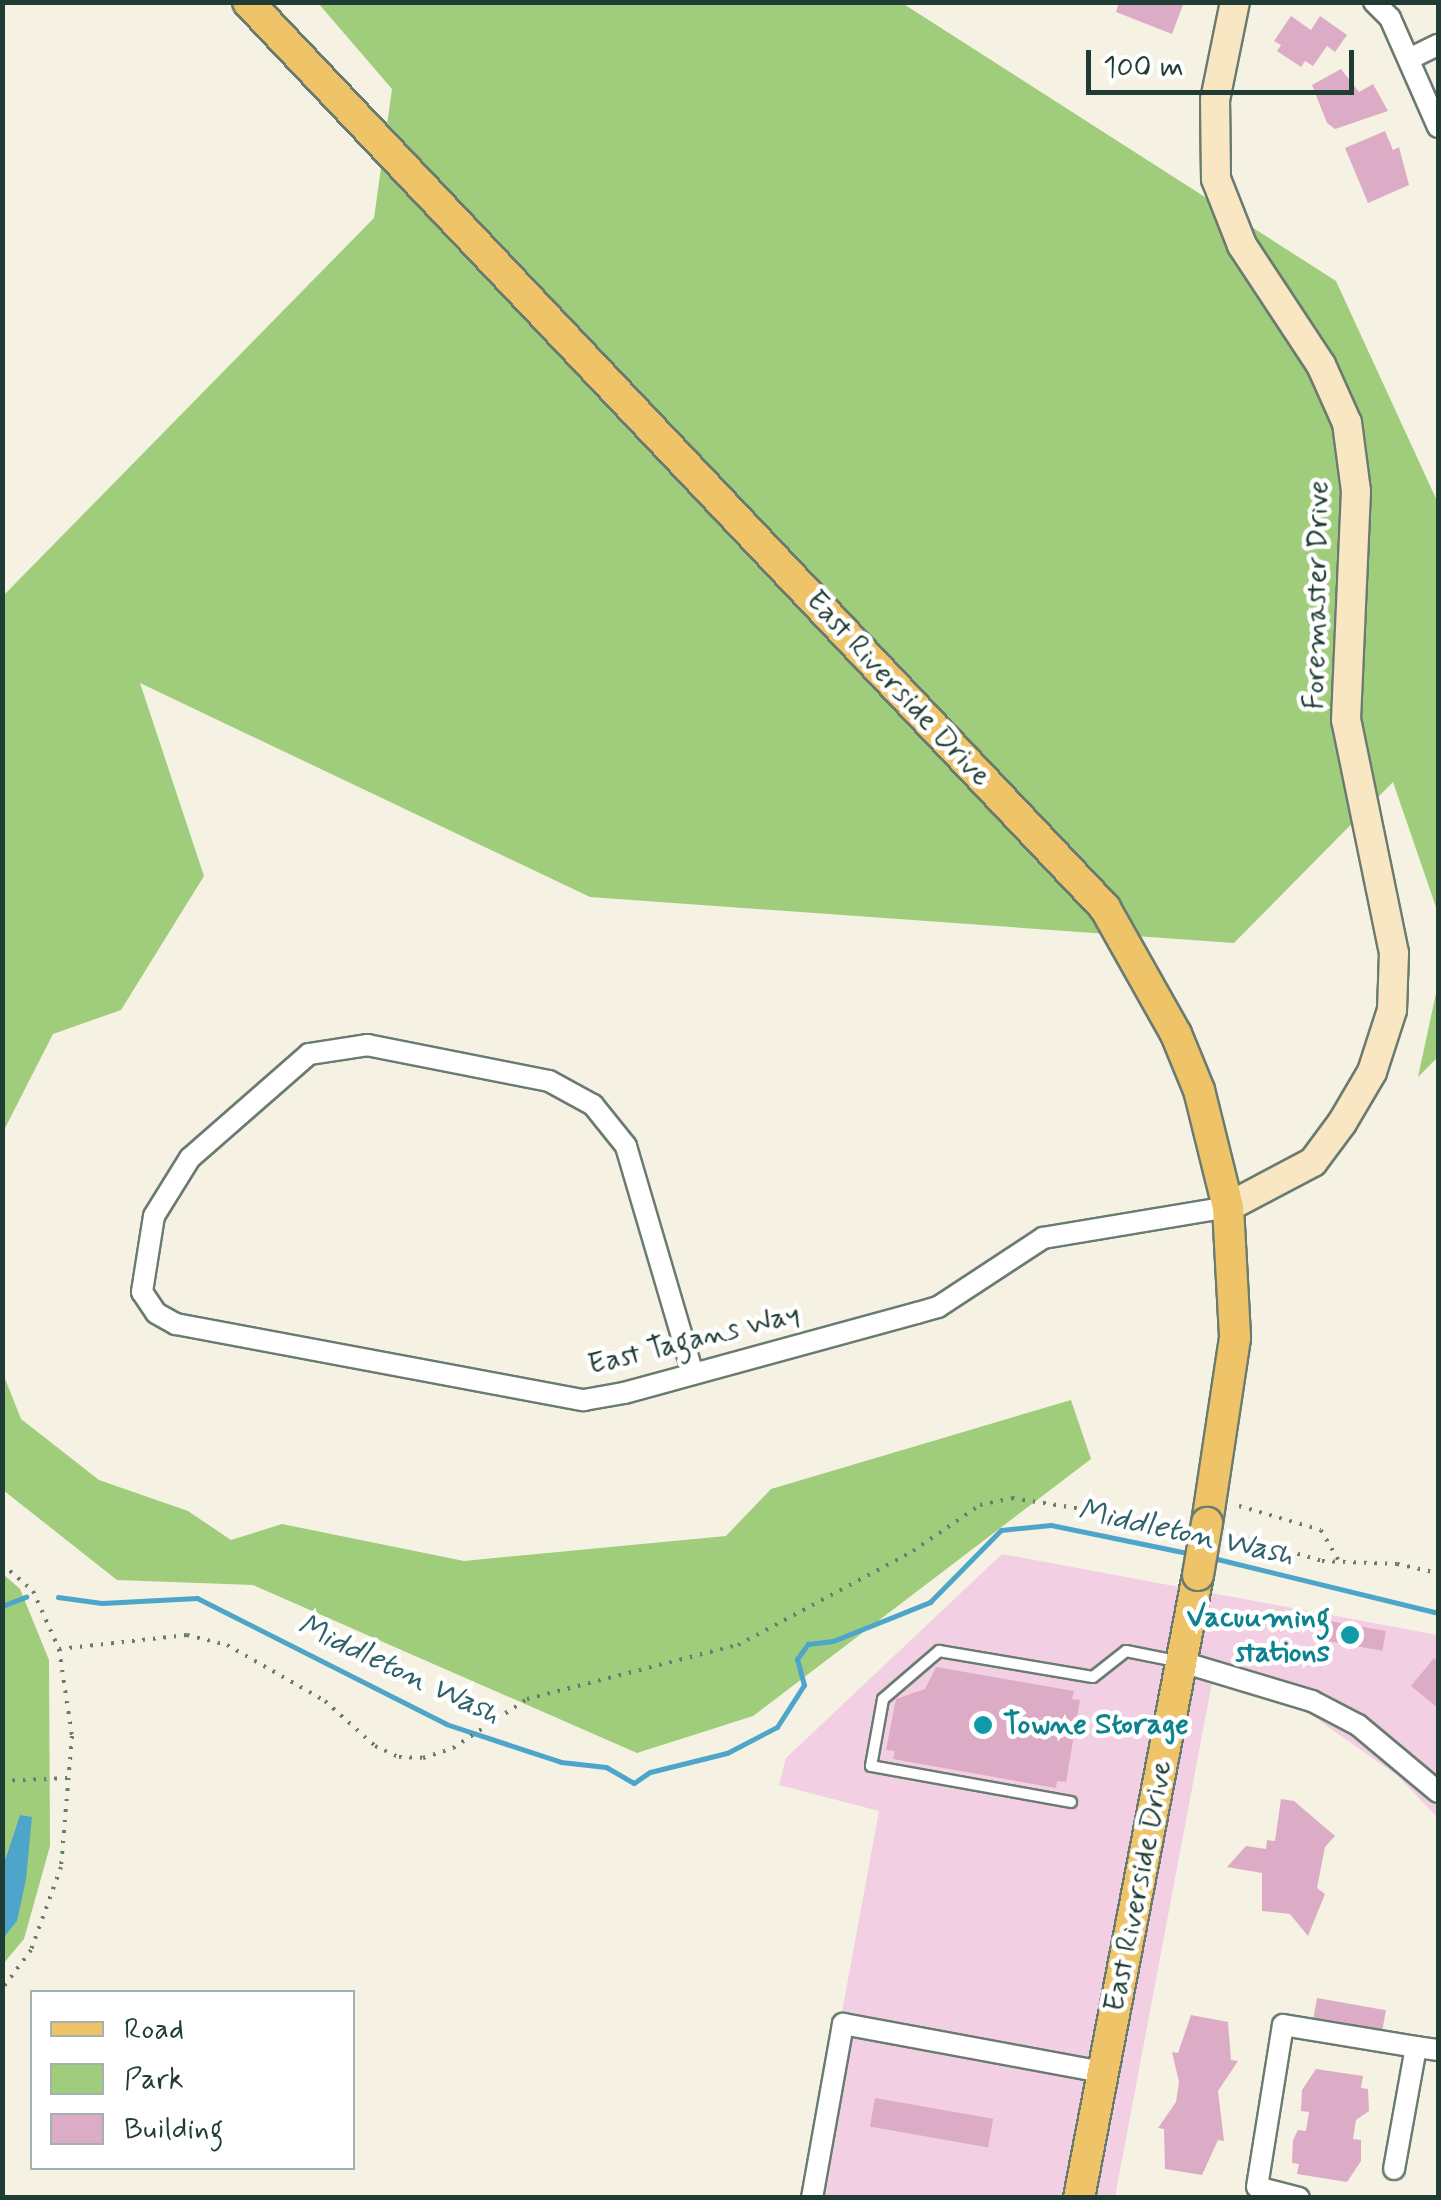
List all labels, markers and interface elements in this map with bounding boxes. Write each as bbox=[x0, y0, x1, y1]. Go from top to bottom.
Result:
scale bar bbox=[1091, 30, 1358, 92]
text: 100 m bbox=[1103, 48, 1184, 87]
street label: Foremaster Drive bbox=[1297, 481, 1337, 709]
street label: East Riverside Drive bbox=[799, 584, 997, 794]
street label: East Tagans Way bbox=[583, 1296, 805, 1384]
water label: Middleton Wash bbox=[1074, 1491, 1298, 1575]
place label: Vacuuming stations bbox=[1186, 1600, 1330, 1670]
water label: Middleton Wash bbox=[291, 1606, 507, 1734]
marker: Vacuuming stations bbox=[1339, 1624, 1361, 1646]
place label: Towne Storage bbox=[1003, 1707, 1190, 1743]
marker: Towne Storage bbox=[972, 1714, 994, 1736]
street label: East Riverside Drive bbox=[1097, 1759, 1181, 2013]
legend bbox=[30, 1990, 355, 2170]
text: Road bbox=[124, 2010, 184, 2049]
text: Park bbox=[124, 2060, 184, 2099]
text: Building bbox=[124, 2110, 223, 2149]

